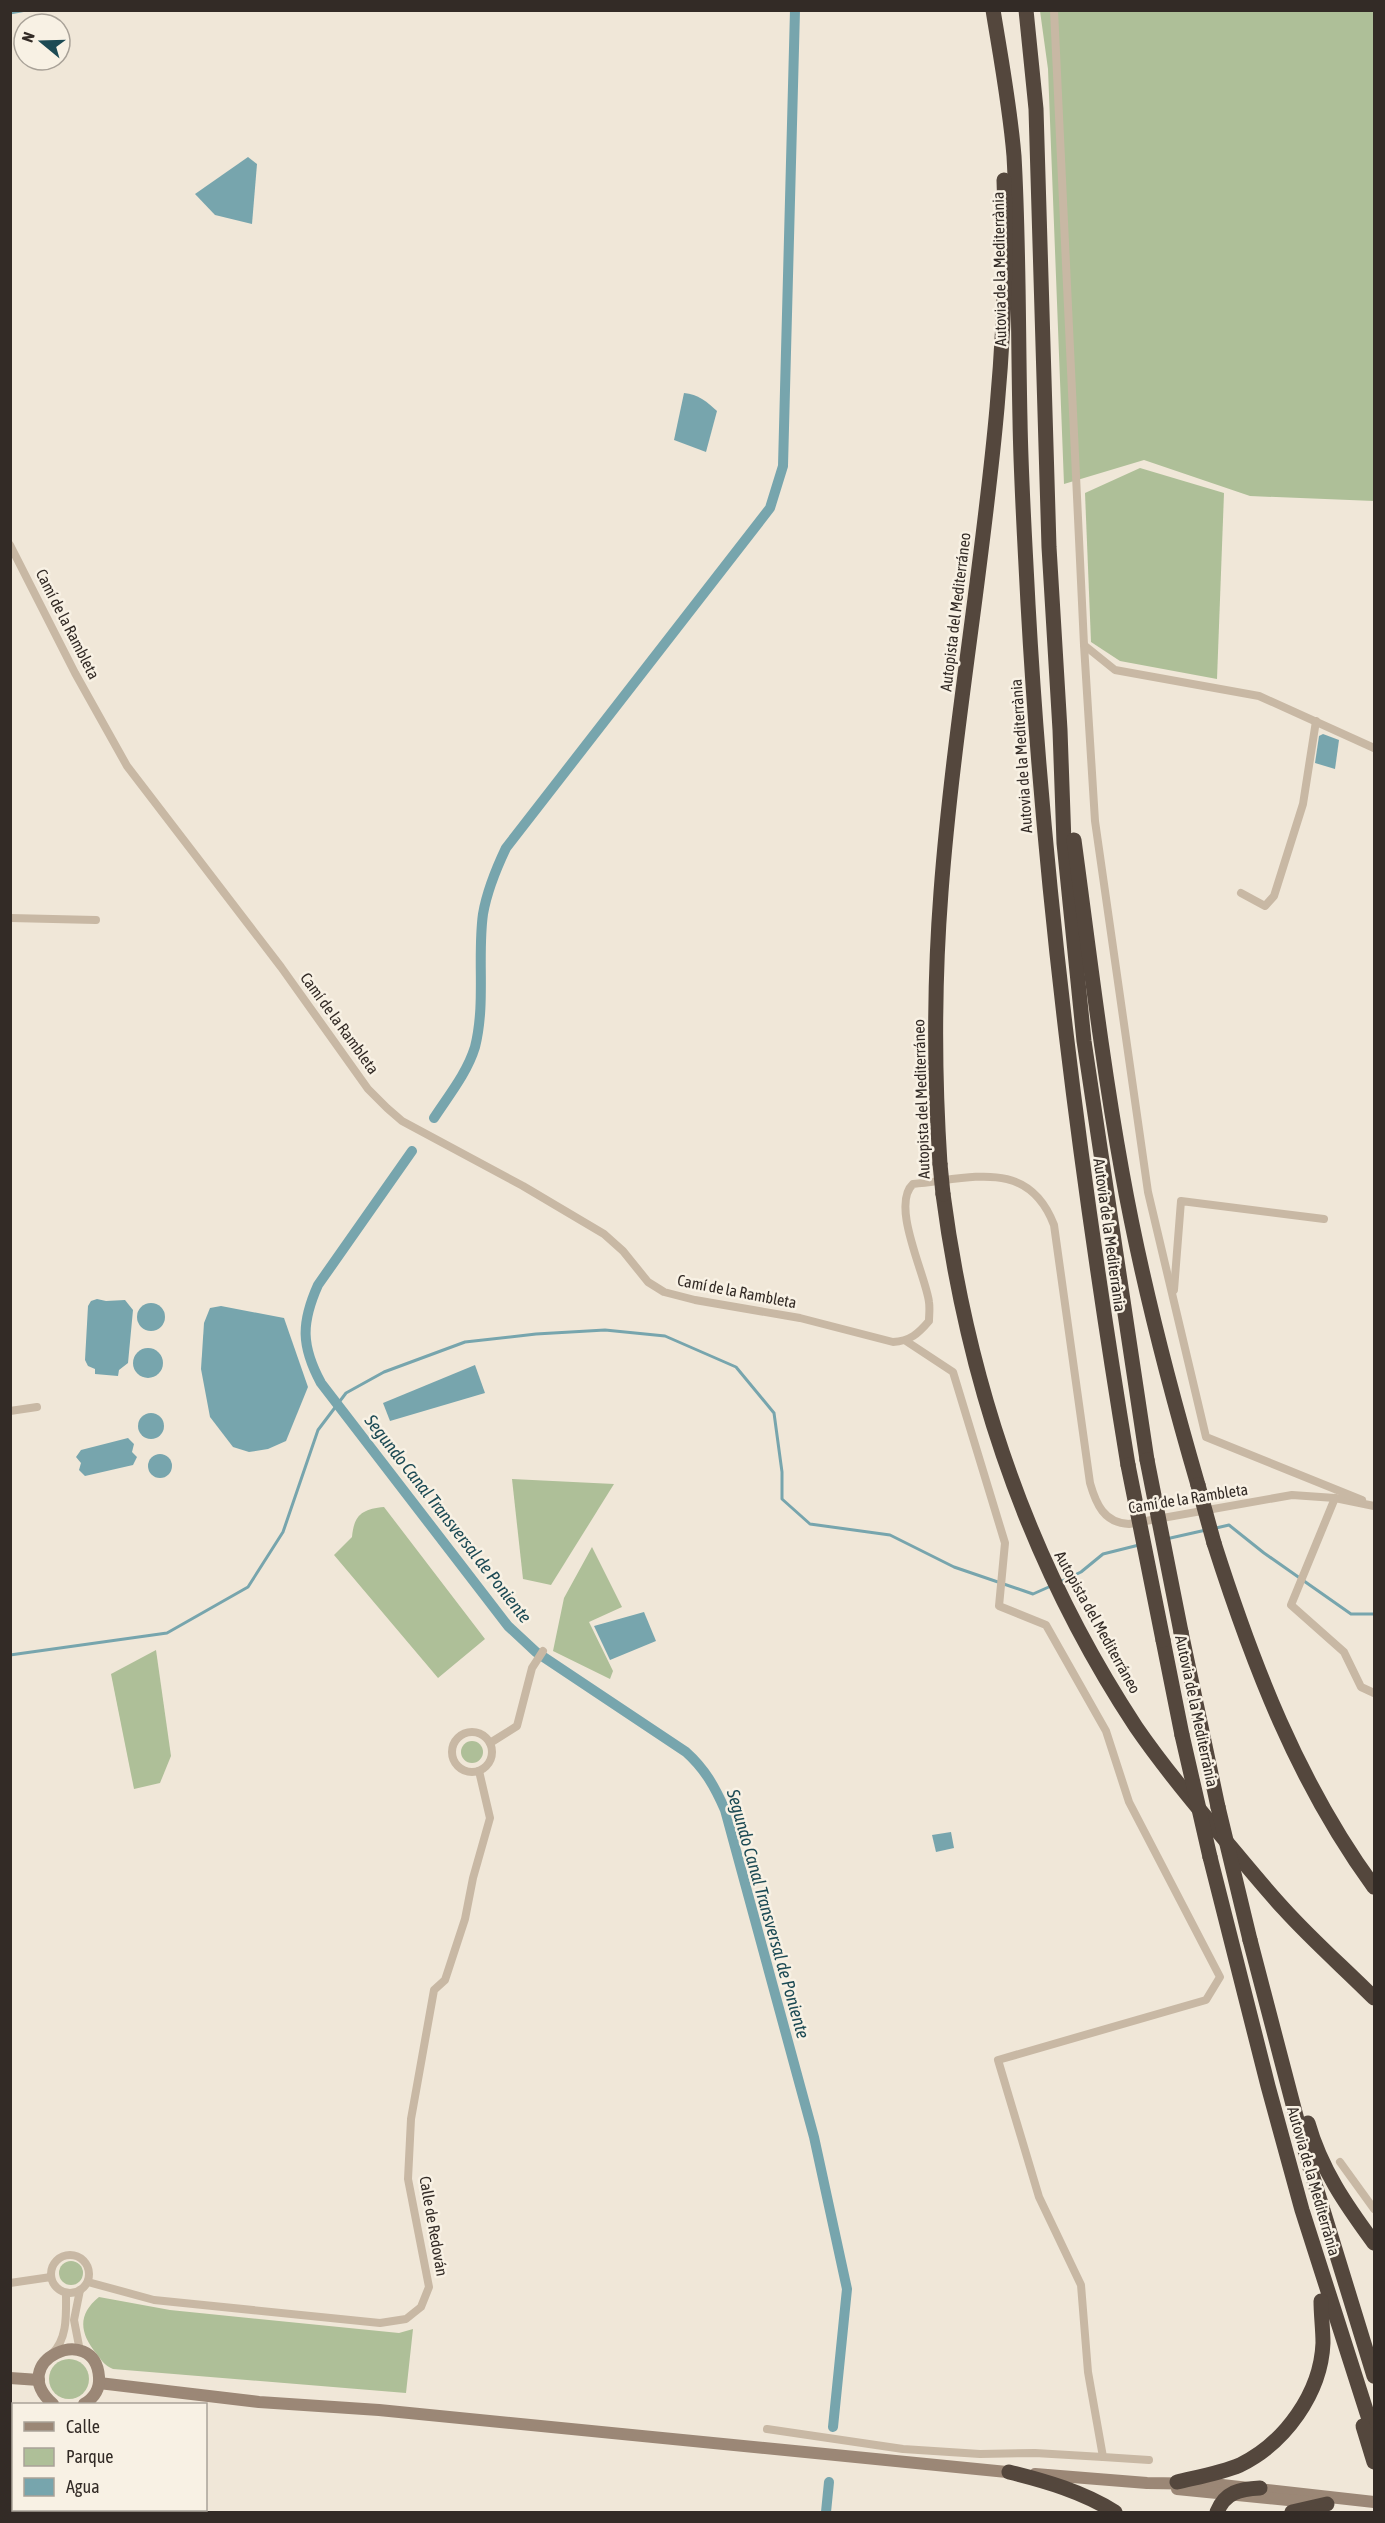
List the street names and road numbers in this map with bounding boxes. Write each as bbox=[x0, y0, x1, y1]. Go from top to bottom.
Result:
street label: Autovia de la Mediterrània bbox=[989, 192, 1009, 346]
street label: Autopista del Mediterráneo bbox=[936, 532, 975, 693]
street label: Camí de la Rambleta bbox=[33, 566, 103, 682]
street label: Autovia de la Mediterrània bbox=[1007, 678, 1035, 834]
street label: Camí de la Rambleta bbox=[297, 969, 383, 1077]
street label: Autopista del Mediterráneo bbox=[909, 1019, 934, 1179]
street label: Autovia de la Mediterrània bbox=[1090, 1157, 1130, 1313]
street label: Camí de la Rambleta bbox=[676, 1271, 798, 1311]
street label: Camí de la Rambleta bbox=[1127, 1480, 1249, 1516]
street label: Autopista del Mediterráneo bbox=[1050, 1548, 1145, 1697]
street label: Autovia de la Mediterrània bbox=[1172, 1634, 1222, 1788]
street label: Autovia de la Mediterrània bbox=[1284, 2104, 1344, 2258]
street label: Calle de Redován bbox=[416, 2175, 452, 2277]

